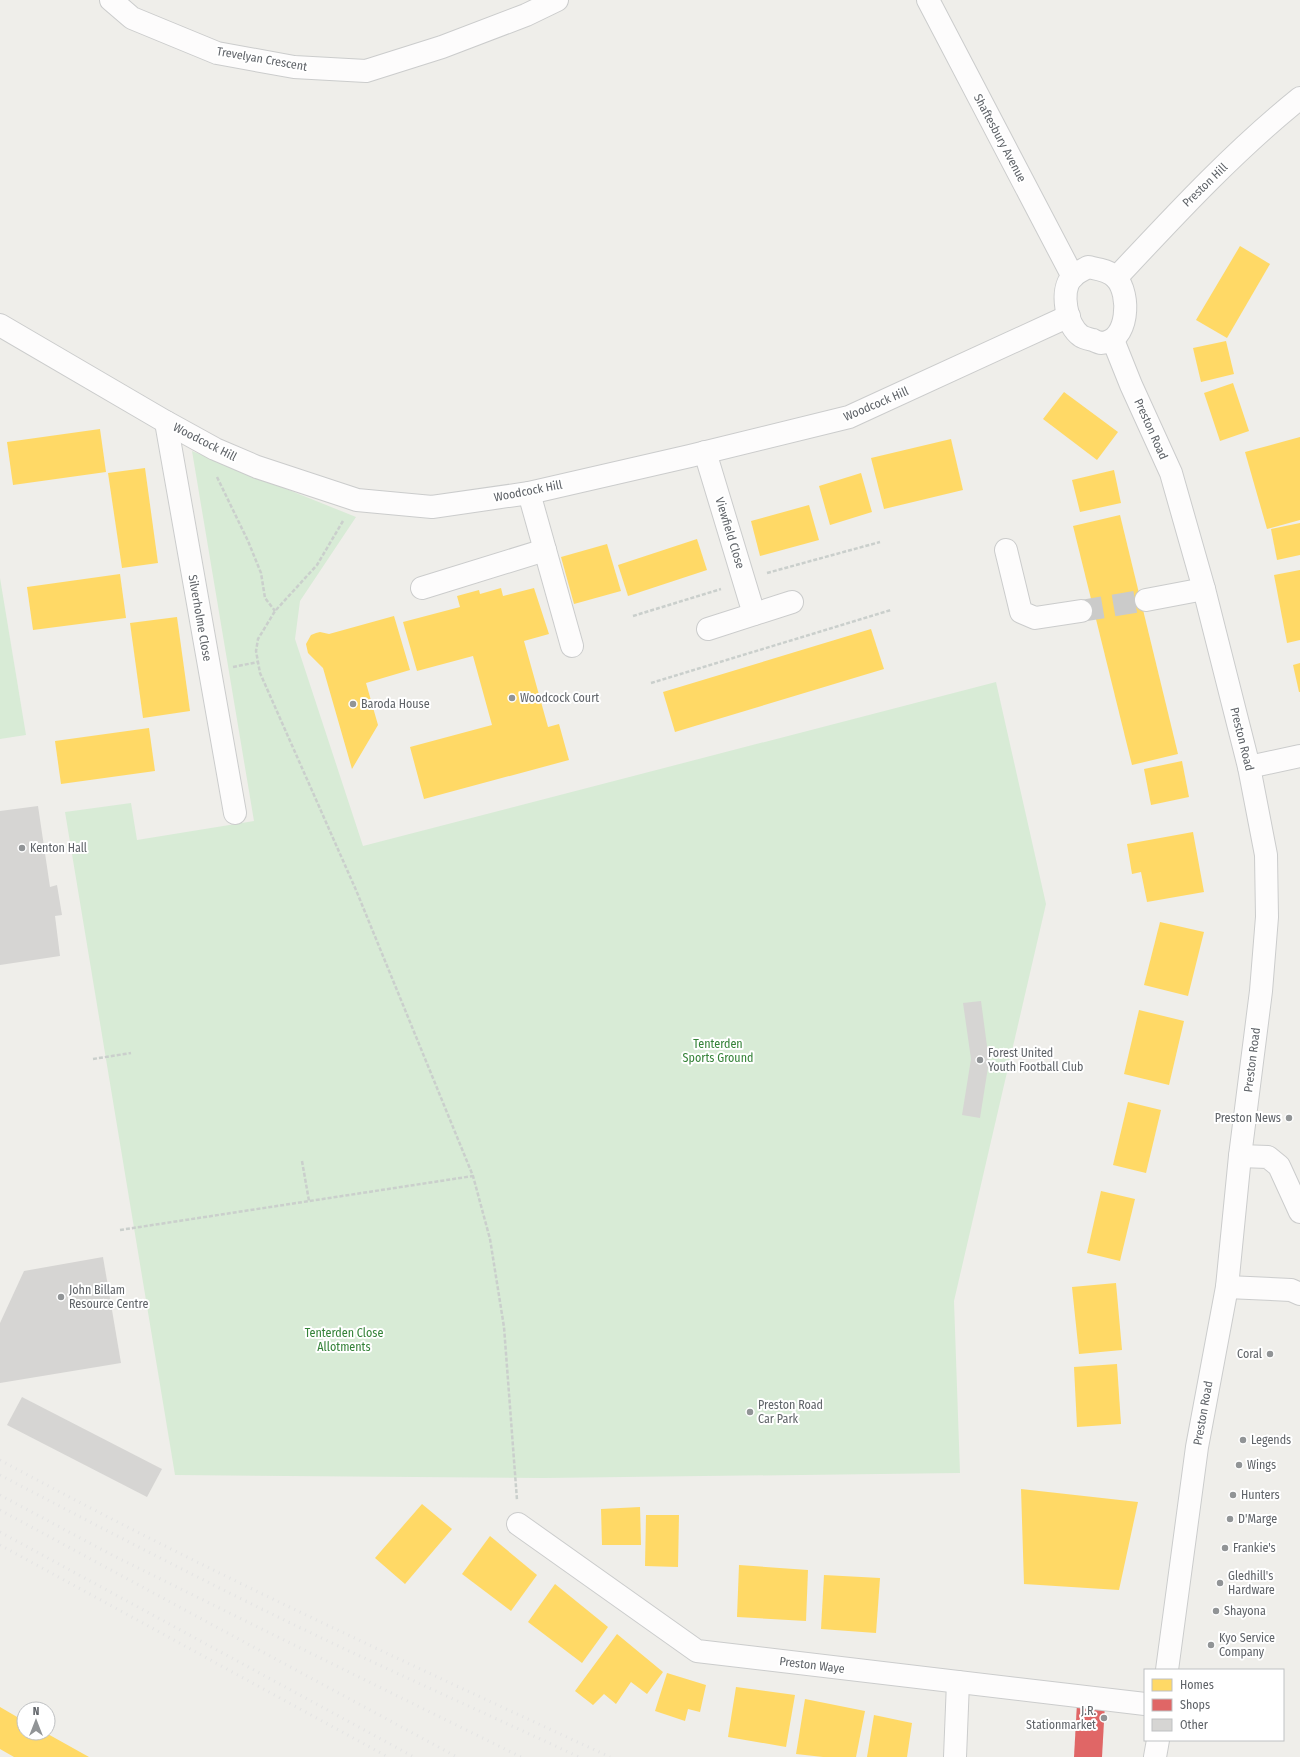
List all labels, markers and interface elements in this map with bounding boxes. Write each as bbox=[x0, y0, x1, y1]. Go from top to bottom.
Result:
street label: Trevelyan Crescent bbox=[216, 44, 308, 74]
street label: Shaftesbury Avenue bbox=[971, 92, 1029, 184]
street label: Preston Hill bbox=[1180, 160, 1230, 210]
street label: Woodcock Hill bbox=[841, 384, 911, 424]
street label: Preston Road bbox=[1131, 396, 1171, 462]
street label: Woodcock Hill bbox=[171, 420, 239, 464]
street label: Woodcock Hill bbox=[493, 478, 563, 504]
street label: Viewfield Close bbox=[712, 496, 748, 570]
street label: Silverholme Close bbox=[185, 574, 215, 662]
place label: Woodcock Court bbox=[520, 691, 599, 705]
marker: Woodcock Court bbox=[507, 693, 517, 703]
place label: Baroda House bbox=[361, 697, 430, 711]
marker: Baroda House bbox=[348, 699, 358, 709]
street label: Preston Road bbox=[1227, 706, 1257, 772]
place label: Kenton Hall bbox=[30, 841, 87, 855]
marker: Kenton Hall bbox=[17, 843, 27, 853]
street label: Preston Road bbox=[1241, 1027, 1263, 1093]
park label: Tenterden Sports Ground bbox=[683, 1037, 753, 1065]
place label: Forest United Youth Football Club bbox=[988, 1046, 1083, 1074]
marker: Forest United Youth Football Club bbox=[975, 1055, 985, 1065]
place label: Preston News bbox=[1215, 1111, 1281, 1125]
marker: Preston News bbox=[1284, 1113, 1294, 1123]
place label: John Billam Resource Centre bbox=[69, 1283, 148, 1311]
marker: John Billam Resource Centre bbox=[56, 1292, 66, 1302]
park label: Tenterden Close Allotments bbox=[305, 1326, 383, 1354]
place label: Coral bbox=[1237, 1347, 1262, 1361]
marker: Coral bbox=[1265, 1349, 1275, 1359]
street label: Preston Road bbox=[1190, 1380, 1216, 1446]
place label: Preston Road Car Park bbox=[758, 1398, 823, 1426]
marker: Preston Road Car Park bbox=[745, 1407, 755, 1417]
place label: Legends bbox=[1251, 1433, 1291, 1447]
marker: Legends bbox=[1238, 1435, 1248, 1445]
place label: Wings bbox=[1247, 1458, 1276, 1472]
marker: Wings bbox=[1234, 1460, 1244, 1470]
place label: Hunters bbox=[1241, 1488, 1280, 1502]
marker: Hunters bbox=[1228, 1490, 1238, 1500]
place label: D'Marge bbox=[1238, 1512, 1277, 1526]
marker: D'Marge bbox=[1225, 1514, 1235, 1524]
place label: Frankie's bbox=[1233, 1541, 1276, 1555]
marker: Frankie's bbox=[1220, 1543, 1230, 1553]
place label: Gledhill's Hardware bbox=[1228, 1569, 1275, 1597]
marker: Gledhill's Hardware bbox=[1215, 1578, 1225, 1588]
place label: Shayona bbox=[1224, 1604, 1266, 1618]
marker: Shayona bbox=[1211, 1606, 1221, 1616]
place label: Kyo Service Company bbox=[1219, 1631, 1275, 1659]
marker: Kyo Service Company bbox=[1206, 1640, 1216, 1650]
street label: Preston Waye bbox=[779, 1654, 846, 1676]
legend bbox=[1144, 1669, 1284, 1741]
text: Homes bbox=[1180, 1678, 1214, 1692]
text: Shops bbox=[1180, 1698, 1210, 1712]
north arrow bbox=[16, 1701, 56, 1741]
place label: J.R. Stationmarket bbox=[1026, 1704, 1096, 1732]
text: N bbox=[33, 1705, 39, 1718]
marker: J.R. Stationmarket bbox=[1099, 1713, 1109, 1723]
text: Other bbox=[1180, 1718, 1209, 1732]

